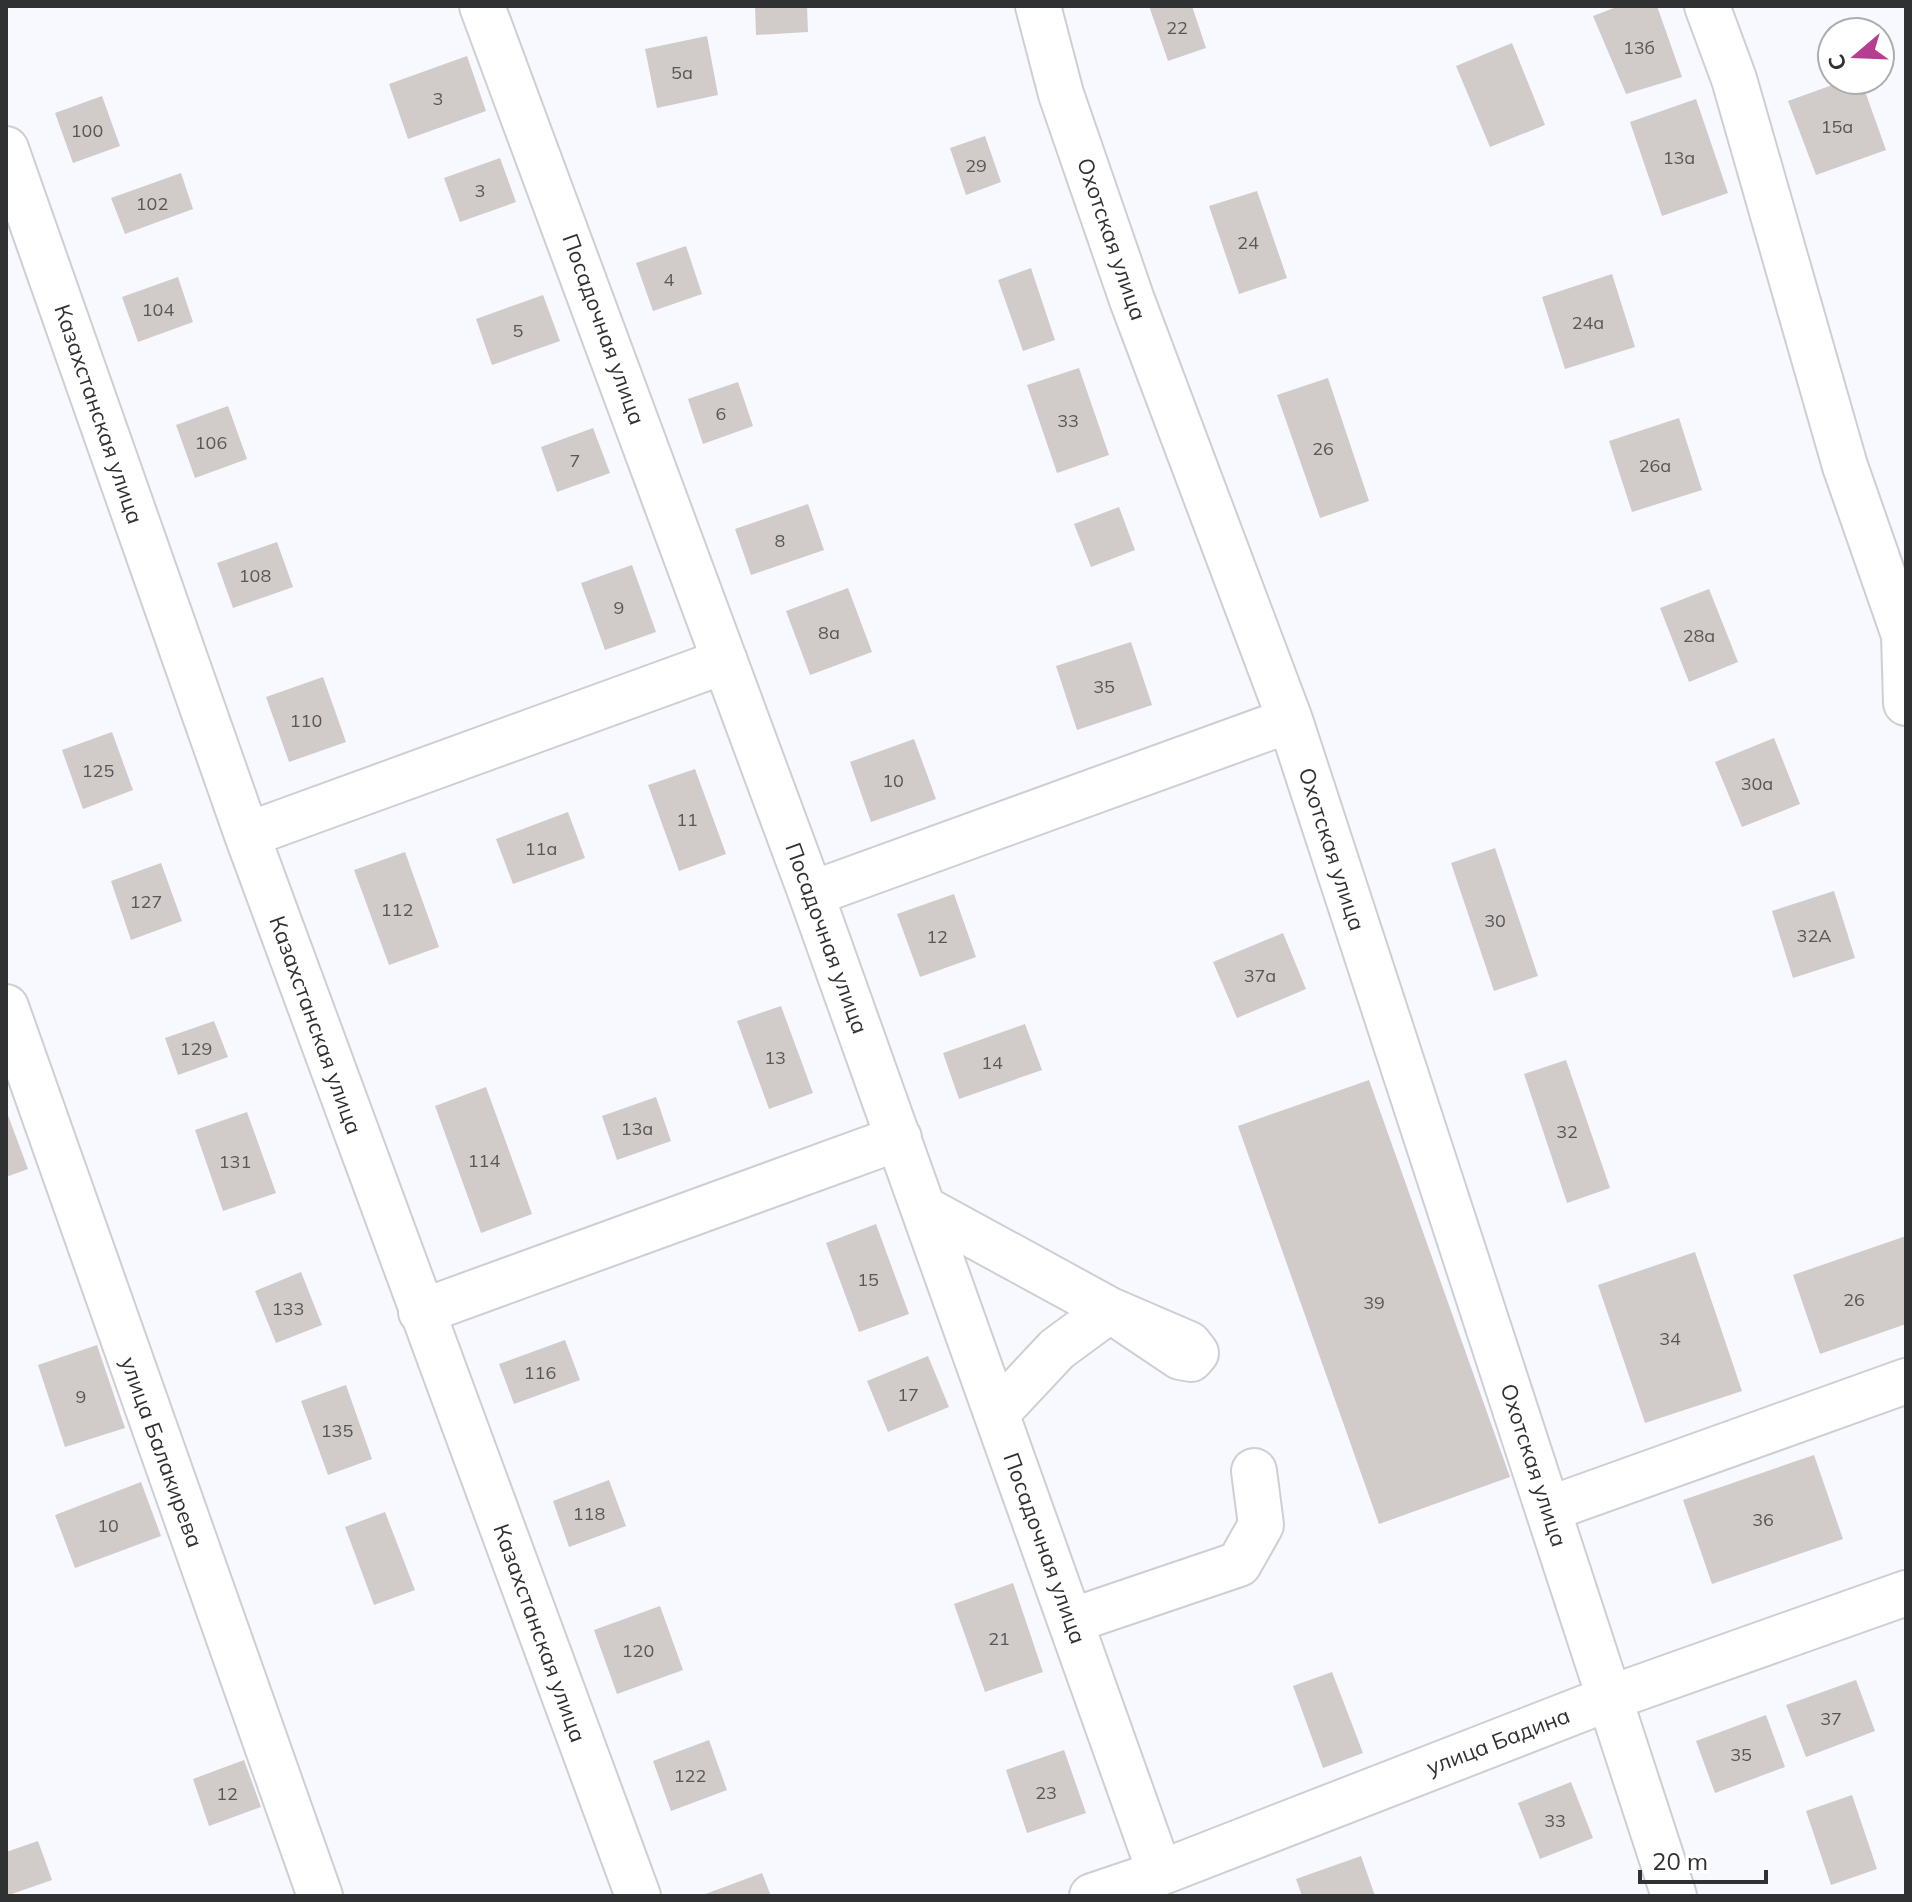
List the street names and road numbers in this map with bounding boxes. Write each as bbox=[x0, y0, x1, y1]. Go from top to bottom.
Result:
street label: Охотская улица bbox=[1071, 154, 1153, 324]
street label: Посадочная улица bbox=[556, 230, 652, 428]
street label: Казахстанская улица bbox=[48, 301, 150, 527]
street label: Охотская улица bbox=[1292, 764, 1372, 934]
street label: Посадочная улица bbox=[779, 839, 875, 1037]
street label: Казахстанская улица bbox=[263, 912, 369, 1138]
street label: улица Балакирева bbox=[115, 1353, 209, 1551]
street label: Охотская улица bbox=[1494, 1380, 1574, 1550]
street label: Посадочная улица bbox=[997, 1449, 1093, 1647]
street label: Казахстанская улица bbox=[487, 1520, 593, 1746]
street label: улица Бадина bbox=[1422, 1701, 1574, 1781]

